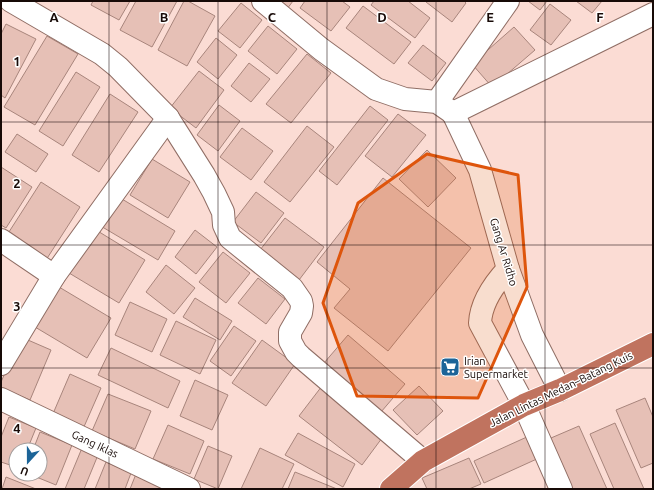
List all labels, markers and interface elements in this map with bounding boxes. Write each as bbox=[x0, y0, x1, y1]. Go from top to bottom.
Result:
text: A bbox=[49, 10, 59, 24]
text: B bbox=[160, 10, 169, 24]
text: C bbox=[268, 10, 277, 24]
text: D bbox=[377, 10, 387, 24]
text: E bbox=[486, 10, 494, 24]
text: F bbox=[596, 10, 604, 24]
text: 1 bbox=[13, 54, 21, 68]
text: 2 bbox=[13, 176, 21, 190]
street label: Gang Ar Ridho bbox=[488, 216, 520, 288]
text: 3 bbox=[13, 299, 21, 313]
street label: Jalan Lintas Medan–Batang Kuis bbox=[487, 349, 635, 429]
place label: Irian Supermarket bbox=[464, 355, 528, 380]
supermarket icon: Irian Supermarket bbox=[439, 356, 461, 378]
text: 4 bbox=[13, 421, 21, 435]
street label: Gang Iklas bbox=[70, 428, 120, 460]
north arrow bbox=[8, 442, 48, 482]
text: U bbox=[19, 464, 30, 478]

